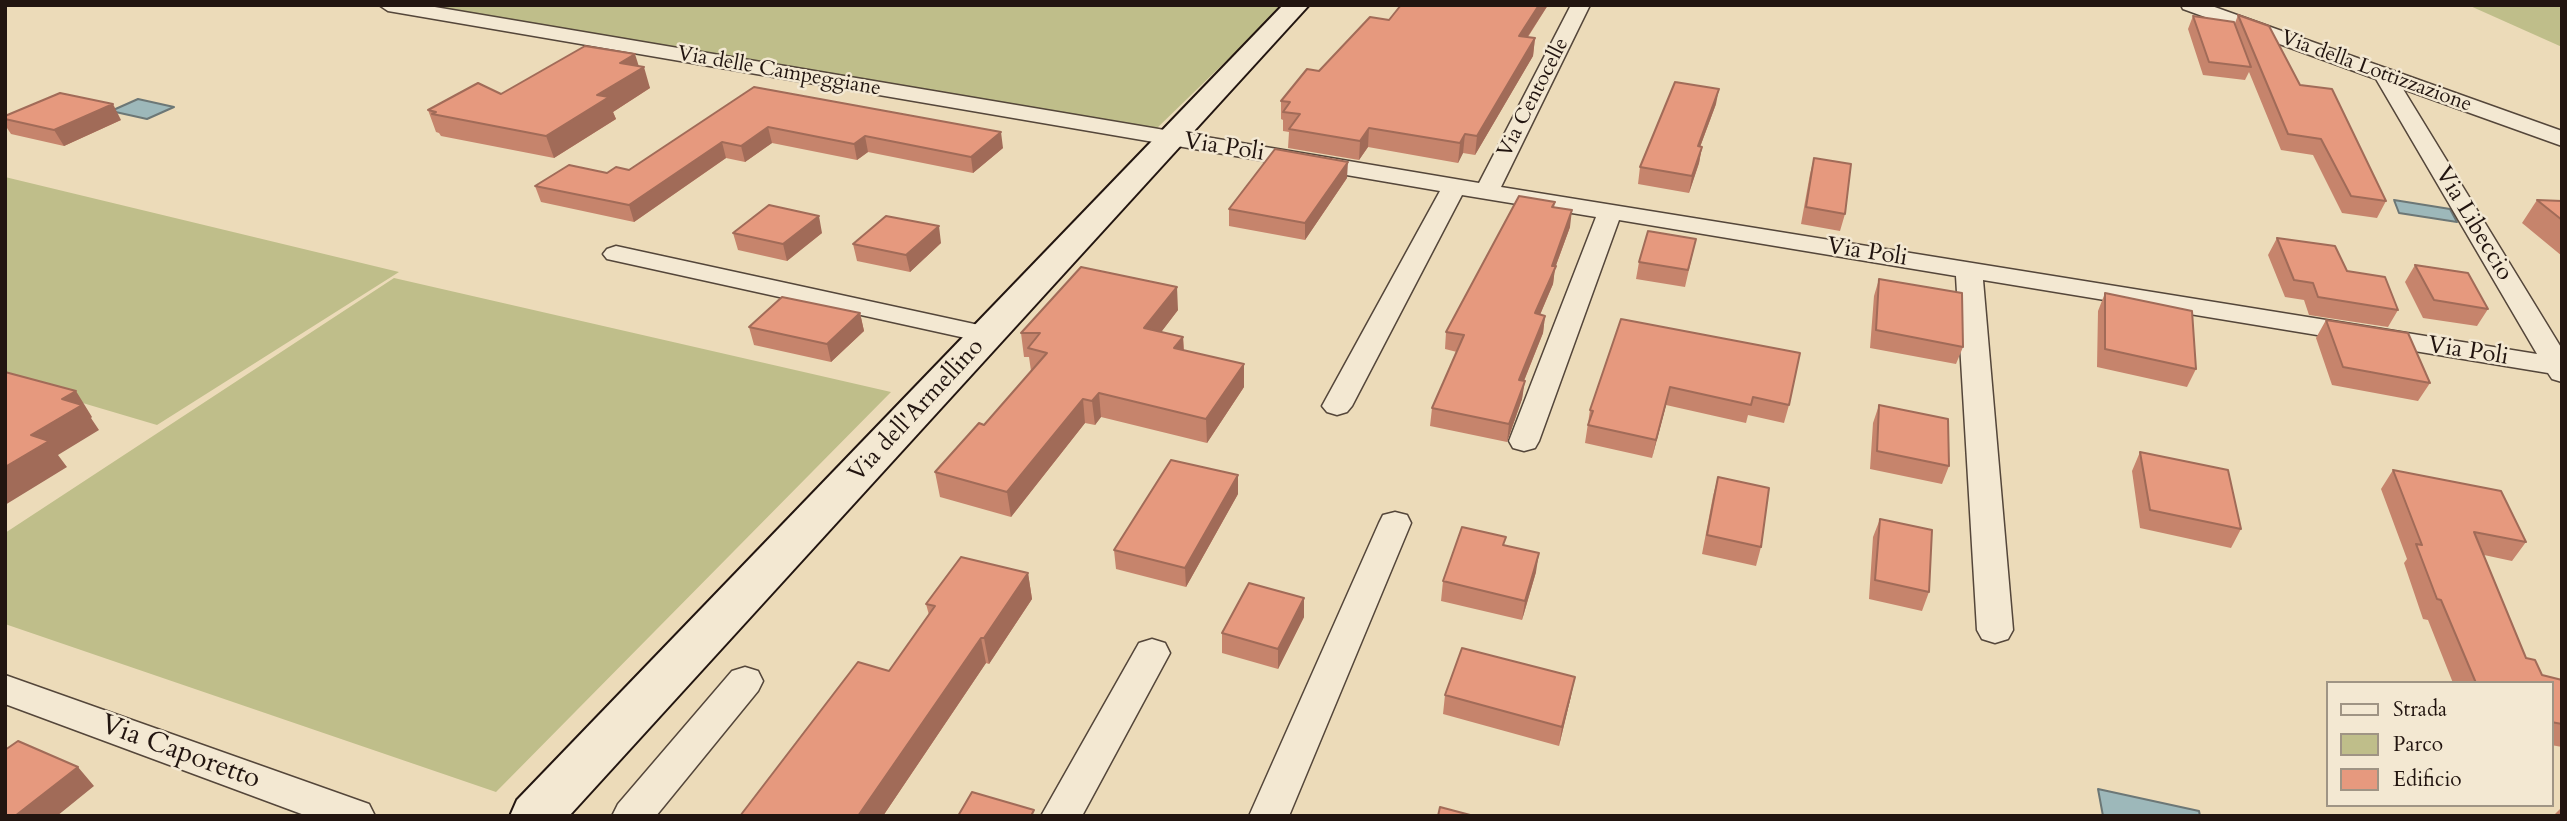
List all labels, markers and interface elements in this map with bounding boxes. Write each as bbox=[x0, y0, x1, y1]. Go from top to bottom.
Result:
street label: Via della Lottizzazione bbox=[2277, 26, 2475, 118]
street label: Via Centocelle bbox=[1493, 34, 1575, 162]
street label: Via delle Campeggiane bbox=[675, 42, 883, 102]
street label: Via Poli bbox=[1182, 127, 1266, 169]
street label: Via Libeccio bbox=[2428, 162, 2518, 286]
street label: Via Poli bbox=[1825, 232, 1909, 274]
street label: Via Poli bbox=[2426, 331, 2510, 373]
street label: Via dell'Armellino bbox=[843, 333, 991, 489]
legend bbox=[2326, 681, 2553, 807]
text: Strada bbox=[2393, 695, 2447, 724]
street label: Via Caporetto bbox=[96, 709, 264, 797]
text: Parco bbox=[2393, 730, 2443, 759]
text: Edificio bbox=[2393, 765, 2462, 794]

